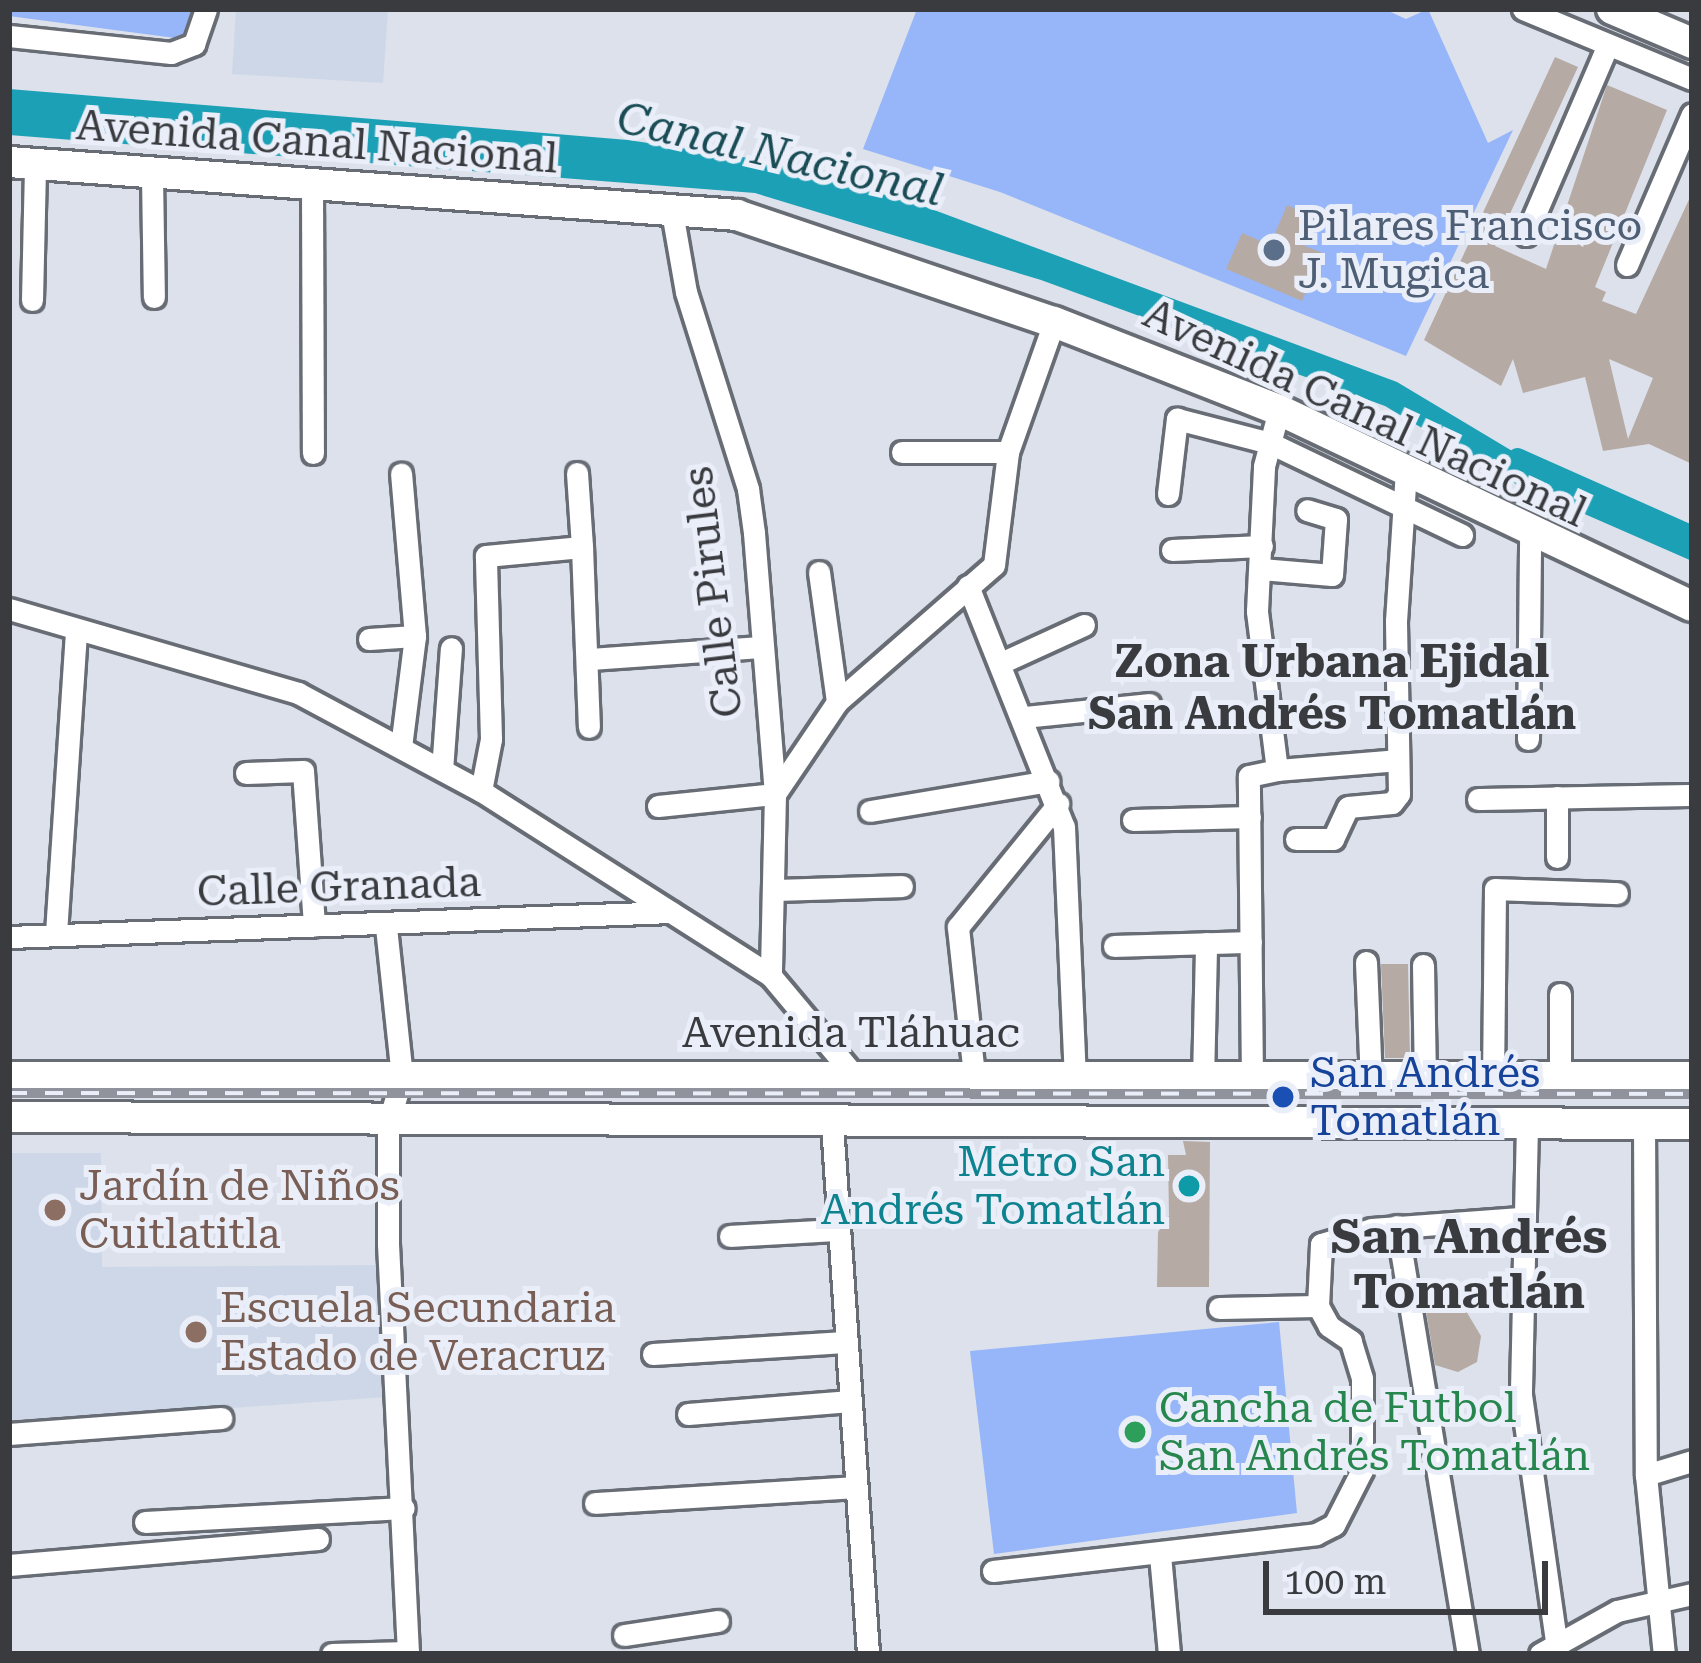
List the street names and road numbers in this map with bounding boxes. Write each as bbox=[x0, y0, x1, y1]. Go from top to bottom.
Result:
street label: Avenida Canal Nacional bbox=[75, 100, 559, 184]
street label: Avenida Canal Nacional bbox=[1136, 288, 1594, 538]
street label: Calle Pirules bbox=[673, 464, 753, 720]
street label: Calle Granada bbox=[196, 857, 482, 917]
street label: Avenida Tláhuac bbox=[682, 1008, 1020, 1058]

